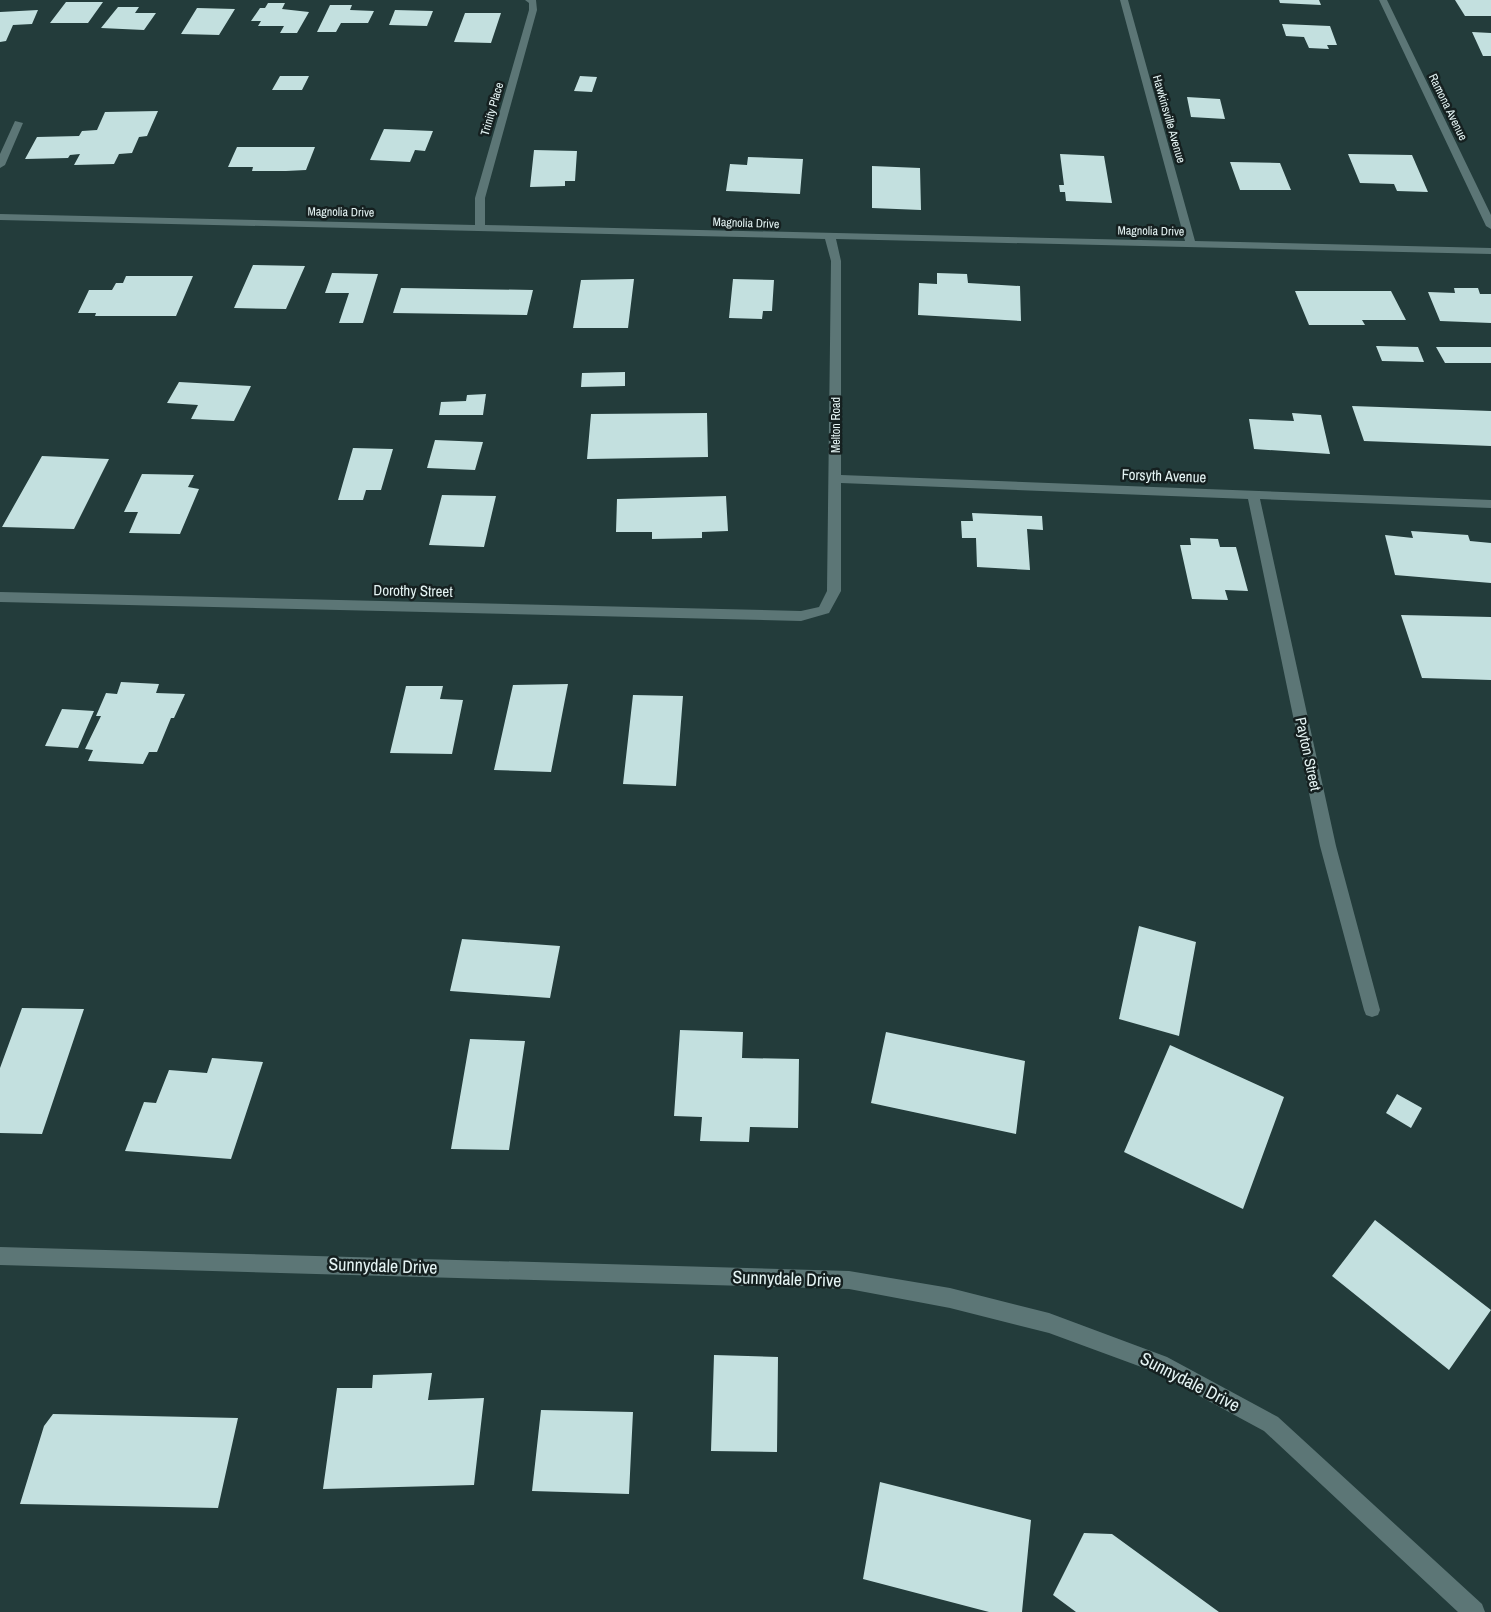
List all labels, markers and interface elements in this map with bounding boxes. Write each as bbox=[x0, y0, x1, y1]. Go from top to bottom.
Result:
street label: Ramona Avenue bbox=[1425, 71, 1471, 143]
street label: Hawkinsville Avenue bbox=[1149, 73, 1189, 165]
street label: Trinity Place bbox=[477, 80, 507, 138]
street label: Magnolia Drive bbox=[307, 203, 375, 221]
street label: Magnolia Drive bbox=[712, 214, 780, 232]
street label: Magnolia Drive bbox=[1117, 222, 1185, 240]
street label: Melton Road bbox=[828, 397, 844, 453]
street label: Forsyth Avenue bbox=[1121, 464, 1207, 487]
street label: Dorothy Street bbox=[373, 579, 453, 602]
street label: Payton Street bbox=[1290, 715, 1327, 793]
street label: Sunnydale Drive bbox=[328, 1251, 438, 1280]
street label: Sunnydale Drive bbox=[732, 1264, 842, 1293]
street label: Sunnydale Drive bbox=[1136, 1346, 1245, 1417]

